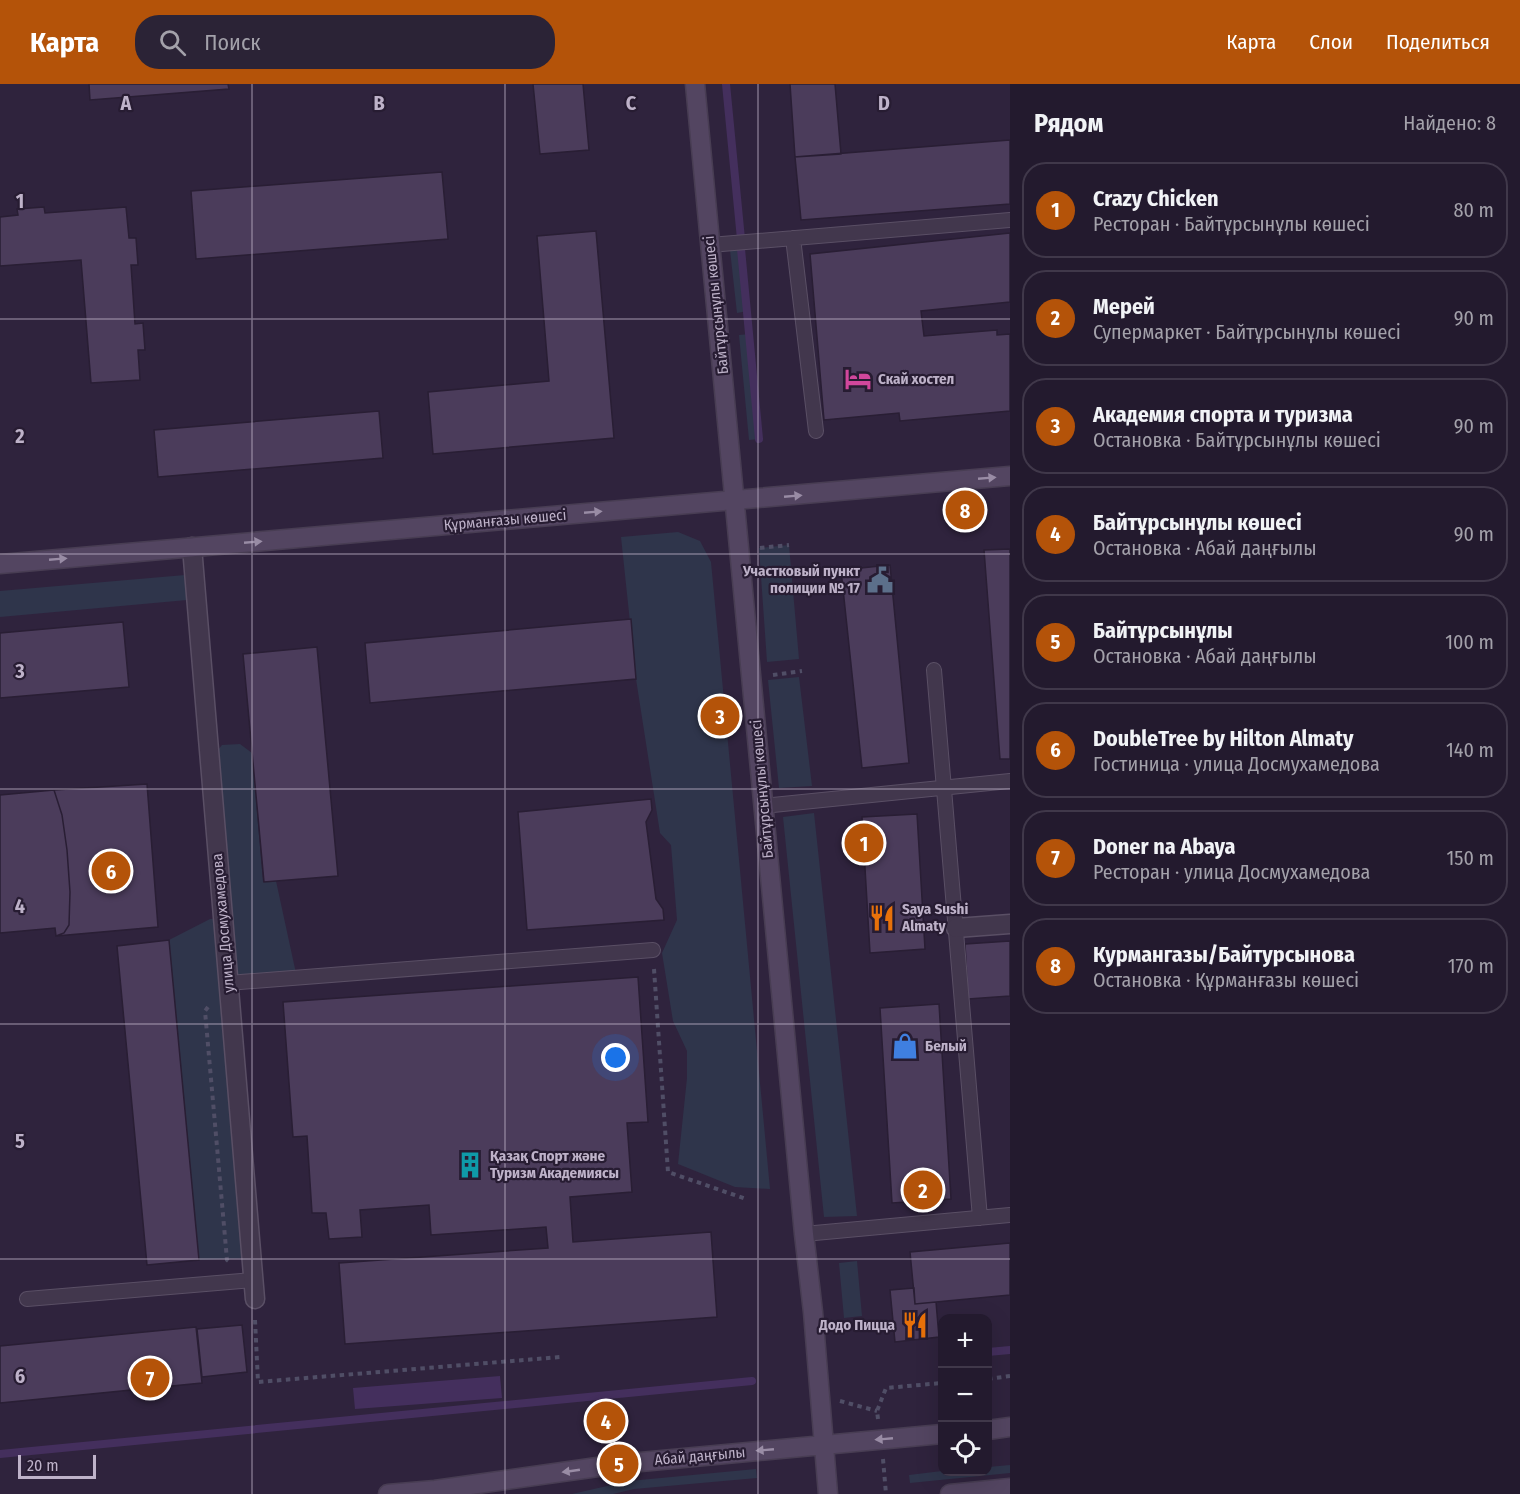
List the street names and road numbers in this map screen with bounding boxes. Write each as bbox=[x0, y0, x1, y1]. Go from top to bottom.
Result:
street label: Байтұрсынұлы көшесі bbox=[700, 235, 732, 375]
street label: Құрманғазы көшесі bbox=[443, 506, 567, 534]
street label: Байтұрсынұлы көшесі bbox=[747, 719, 777, 859]
street label: улица Досмухамедова bbox=[208, 853, 238, 993]
street label: Абай даңғылы bbox=[654, 1443, 746, 1469]

